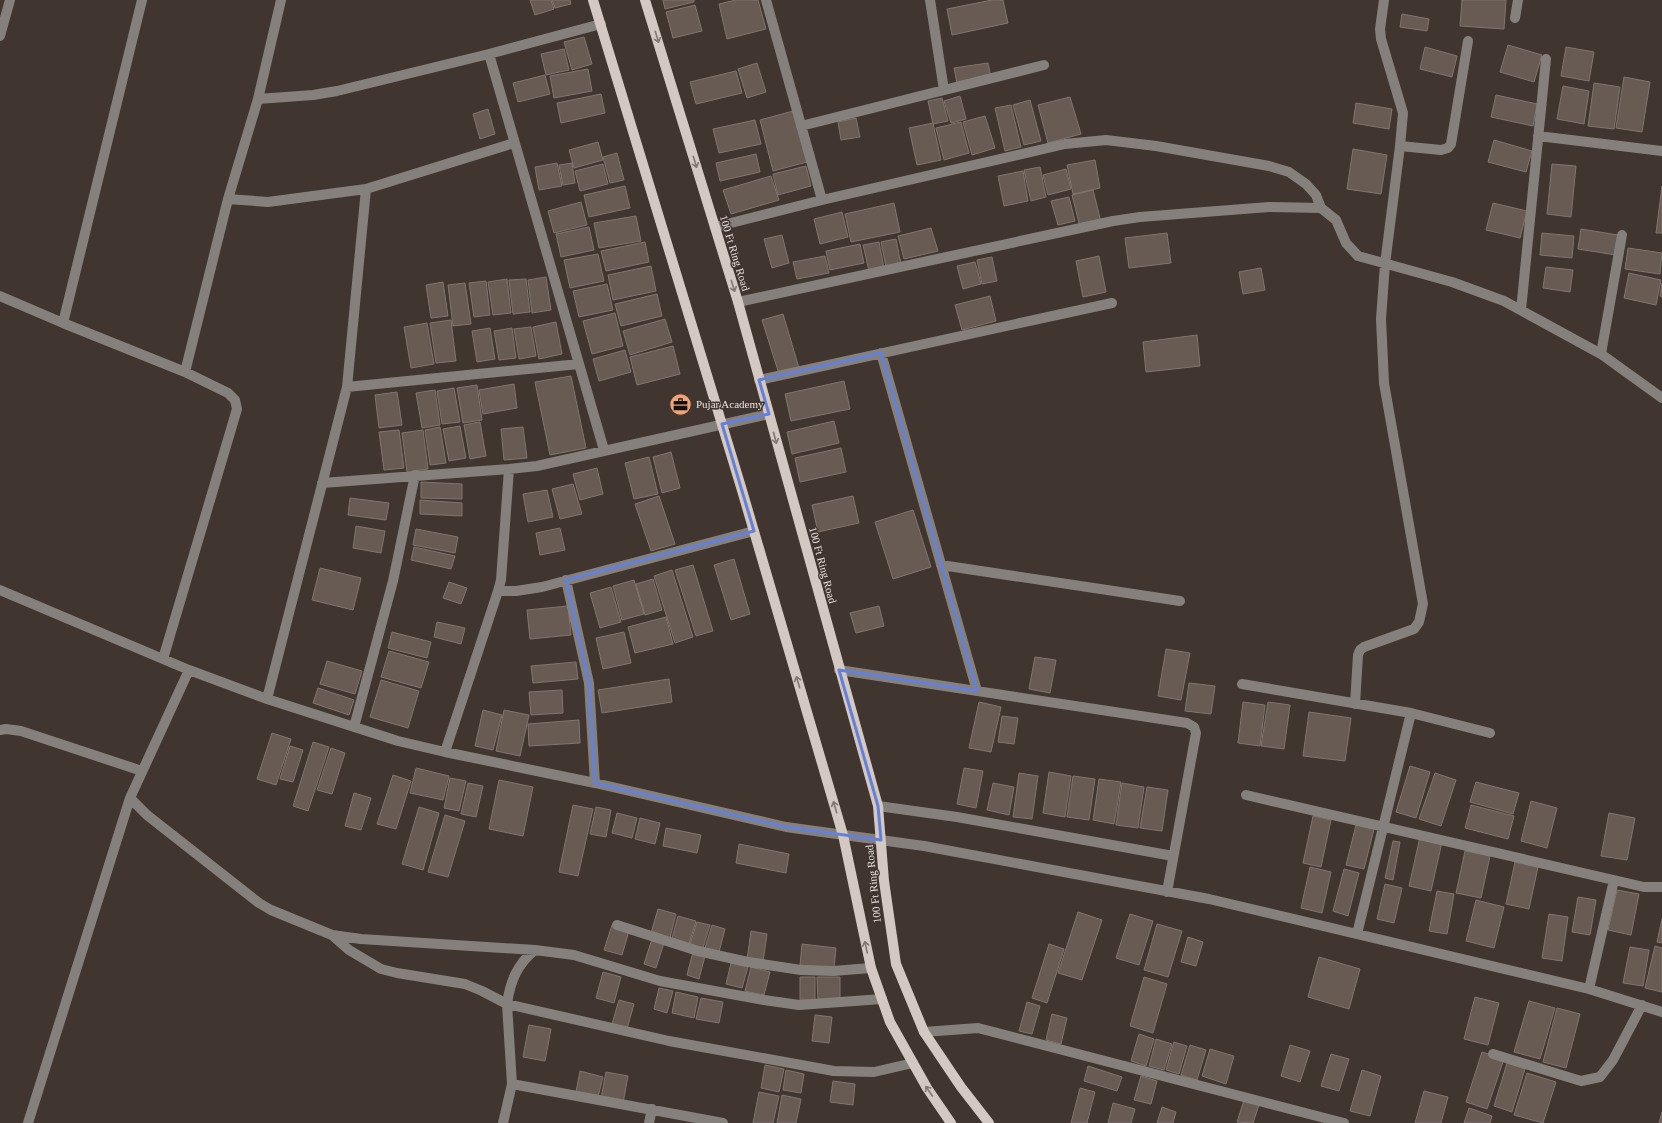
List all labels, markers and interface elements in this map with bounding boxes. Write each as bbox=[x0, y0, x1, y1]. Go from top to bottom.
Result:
one-way arrow bbox=[654, 31, 661, 44]
one-way arrow bbox=[692, 155, 699, 168]
street label: 100 Ft Ring Road bbox=[718, 214, 752, 293]
one-way arrow bbox=[730, 279, 737, 292]
office icon: Pujar Academy bbox=[668, 391, 694, 417]
place label: Pujar Academy bbox=[696, 398, 764, 410]
one-way arrow bbox=[772, 431, 780, 444]
street label: 100 Ft Ring Road bbox=[807, 526, 839, 605]
one-way arrow bbox=[794, 676, 802, 689]
one-way arrow bbox=[831, 800, 838, 813]
street label: 100 Ft Ring Road bbox=[863, 844, 883, 924]
one-way arrow bbox=[862, 941, 870, 954]
one-way arrow bbox=[925, 1086, 933, 1097]

